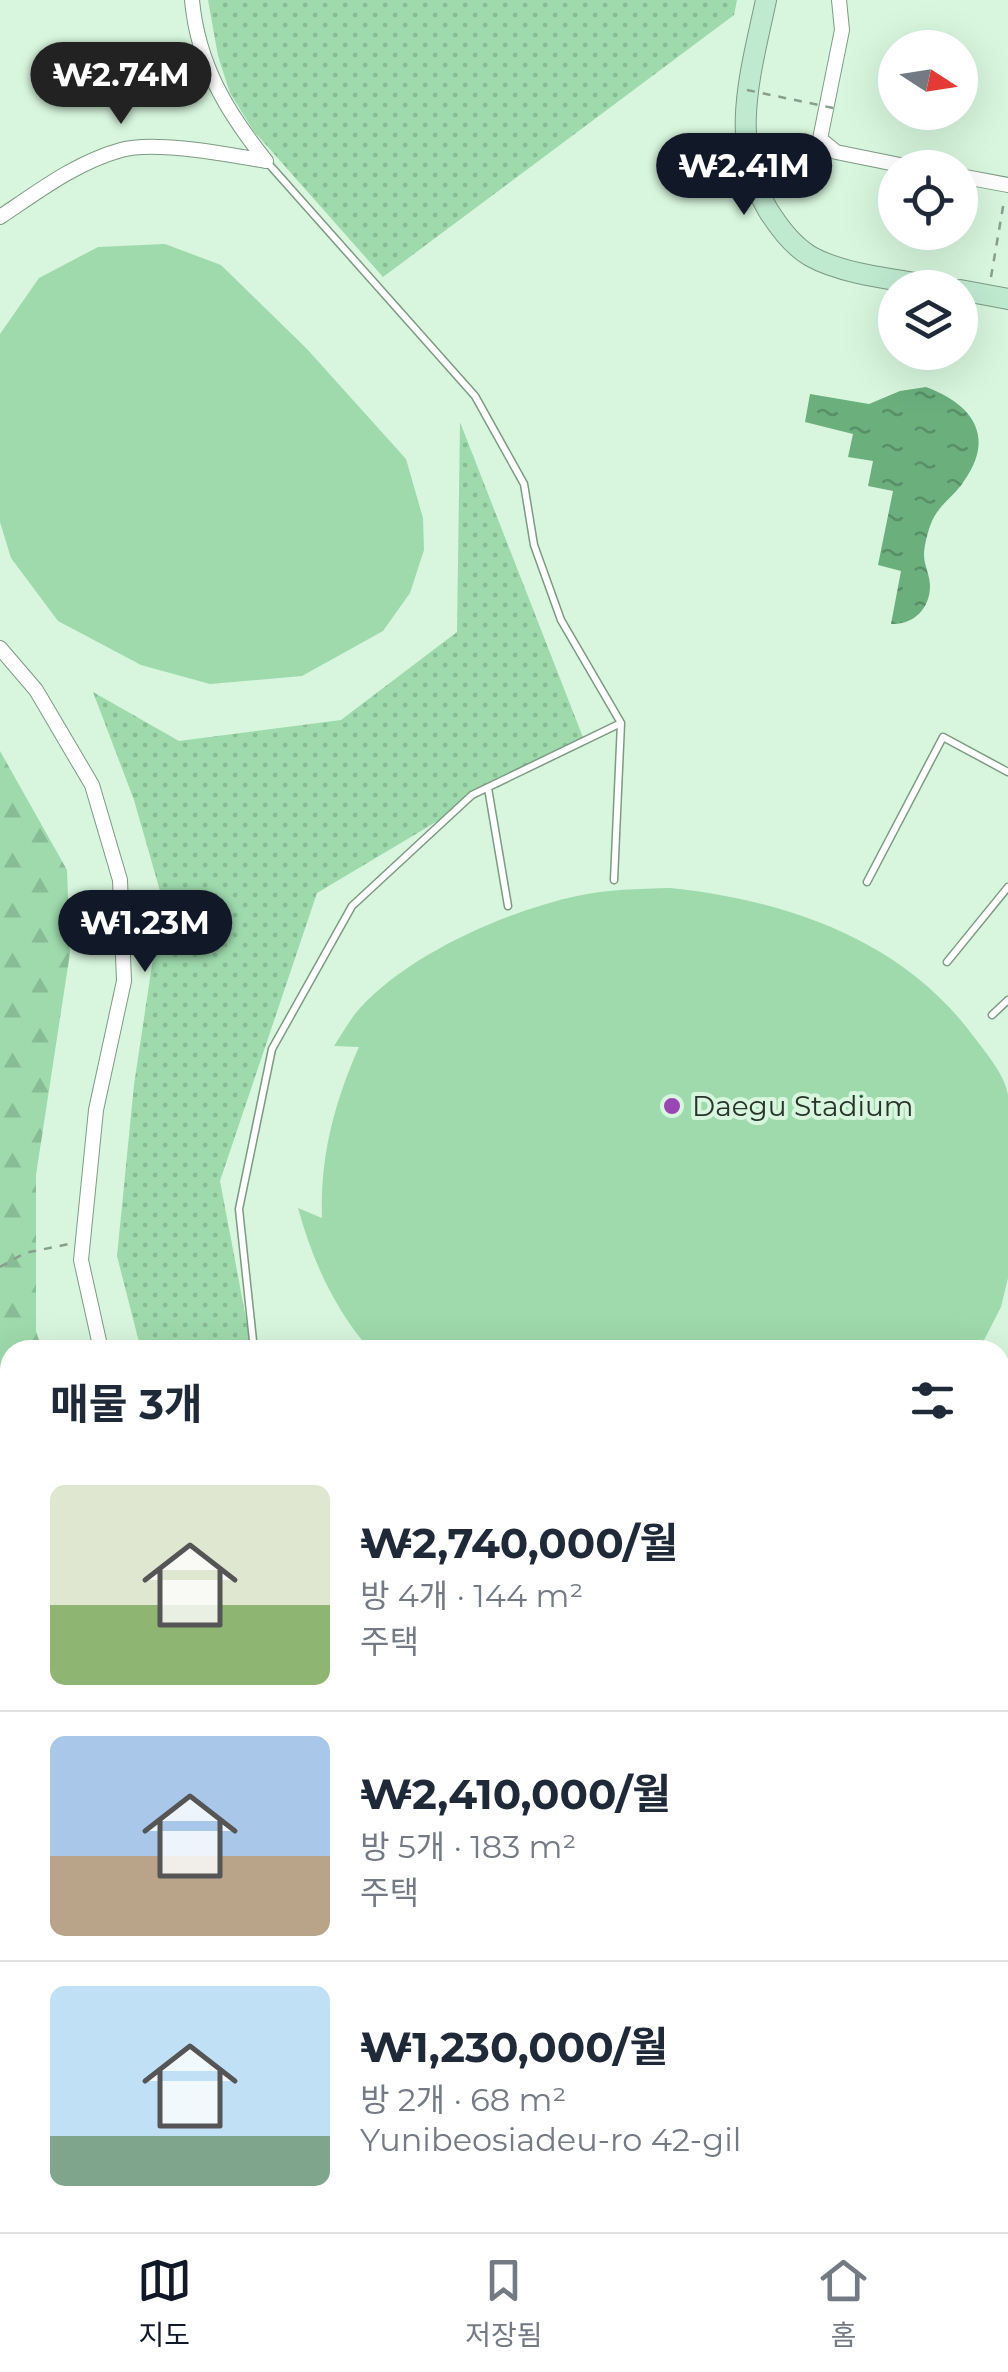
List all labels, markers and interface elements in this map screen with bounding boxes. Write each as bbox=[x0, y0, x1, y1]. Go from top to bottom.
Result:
north arrow bbox=[878, 30, 978, 130]
map controls bbox=[878, 30, 978, 370]
pin: ₩2.74M bbox=[40, 42, 202, 127]
text: ₩2.74M bbox=[52, 55, 190, 94]
pin: ₩2.41M bbox=[663, 133, 825, 218]
text: ₩2.41M bbox=[678, 146, 810, 185]
button: locate bbox=[878, 150, 978, 250]
button: layers bbox=[878, 270, 978, 370]
pin: ₩1.23M bbox=[64, 890, 226, 975]
text: ₩1.23M bbox=[80, 903, 210, 942]
place label: Daegu Stadium bbox=[692, 1089, 913, 1123]
marker: Daegu Stadium bbox=[661, 1095, 683, 1117]
icon: filters bbox=[905, 1373, 960, 1428]
text: 매물 3개 bbox=[50, 1378, 203, 1430]
text: ₩2,740,000/월 bbox=[360, 1517, 678, 1569]
icon: home bbox=[130, 1525, 250, 1645]
text: 방 4개 · 144 m² bbox=[360, 1576, 583, 1615]
text: 주택 bbox=[360, 1622, 419, 1661]
text: ₩2,410,000/월 bbox=[360, 1768, 671, 1820]
icon: home bbox=[130, 1776, 250, 1896]
text: 방 5개 · 183 m² bbox=[360, 1827, 576, 1866]
text: 주택 bbox=[360, 1873, 419, 1912]
text: ₩1,230,000/월 bbox=[360, 2021, 668, 2073]
icon: home bbox=[130, 2026, 250, 2146]
text: 방 2개 · 68 m² bbox=[360, 2080, 566, 2119]
text: Yunibeosiadeu-ro 42-gil bbox=[360, 2120, 741, 2159]
tab: 지도 bbox=[137, 2253, 192, 2353]
tab: 저장됨 bbox=[465, 2253, 543, 2353]
tab: 홈 bbox=[816, 2253, 871, 2353]

